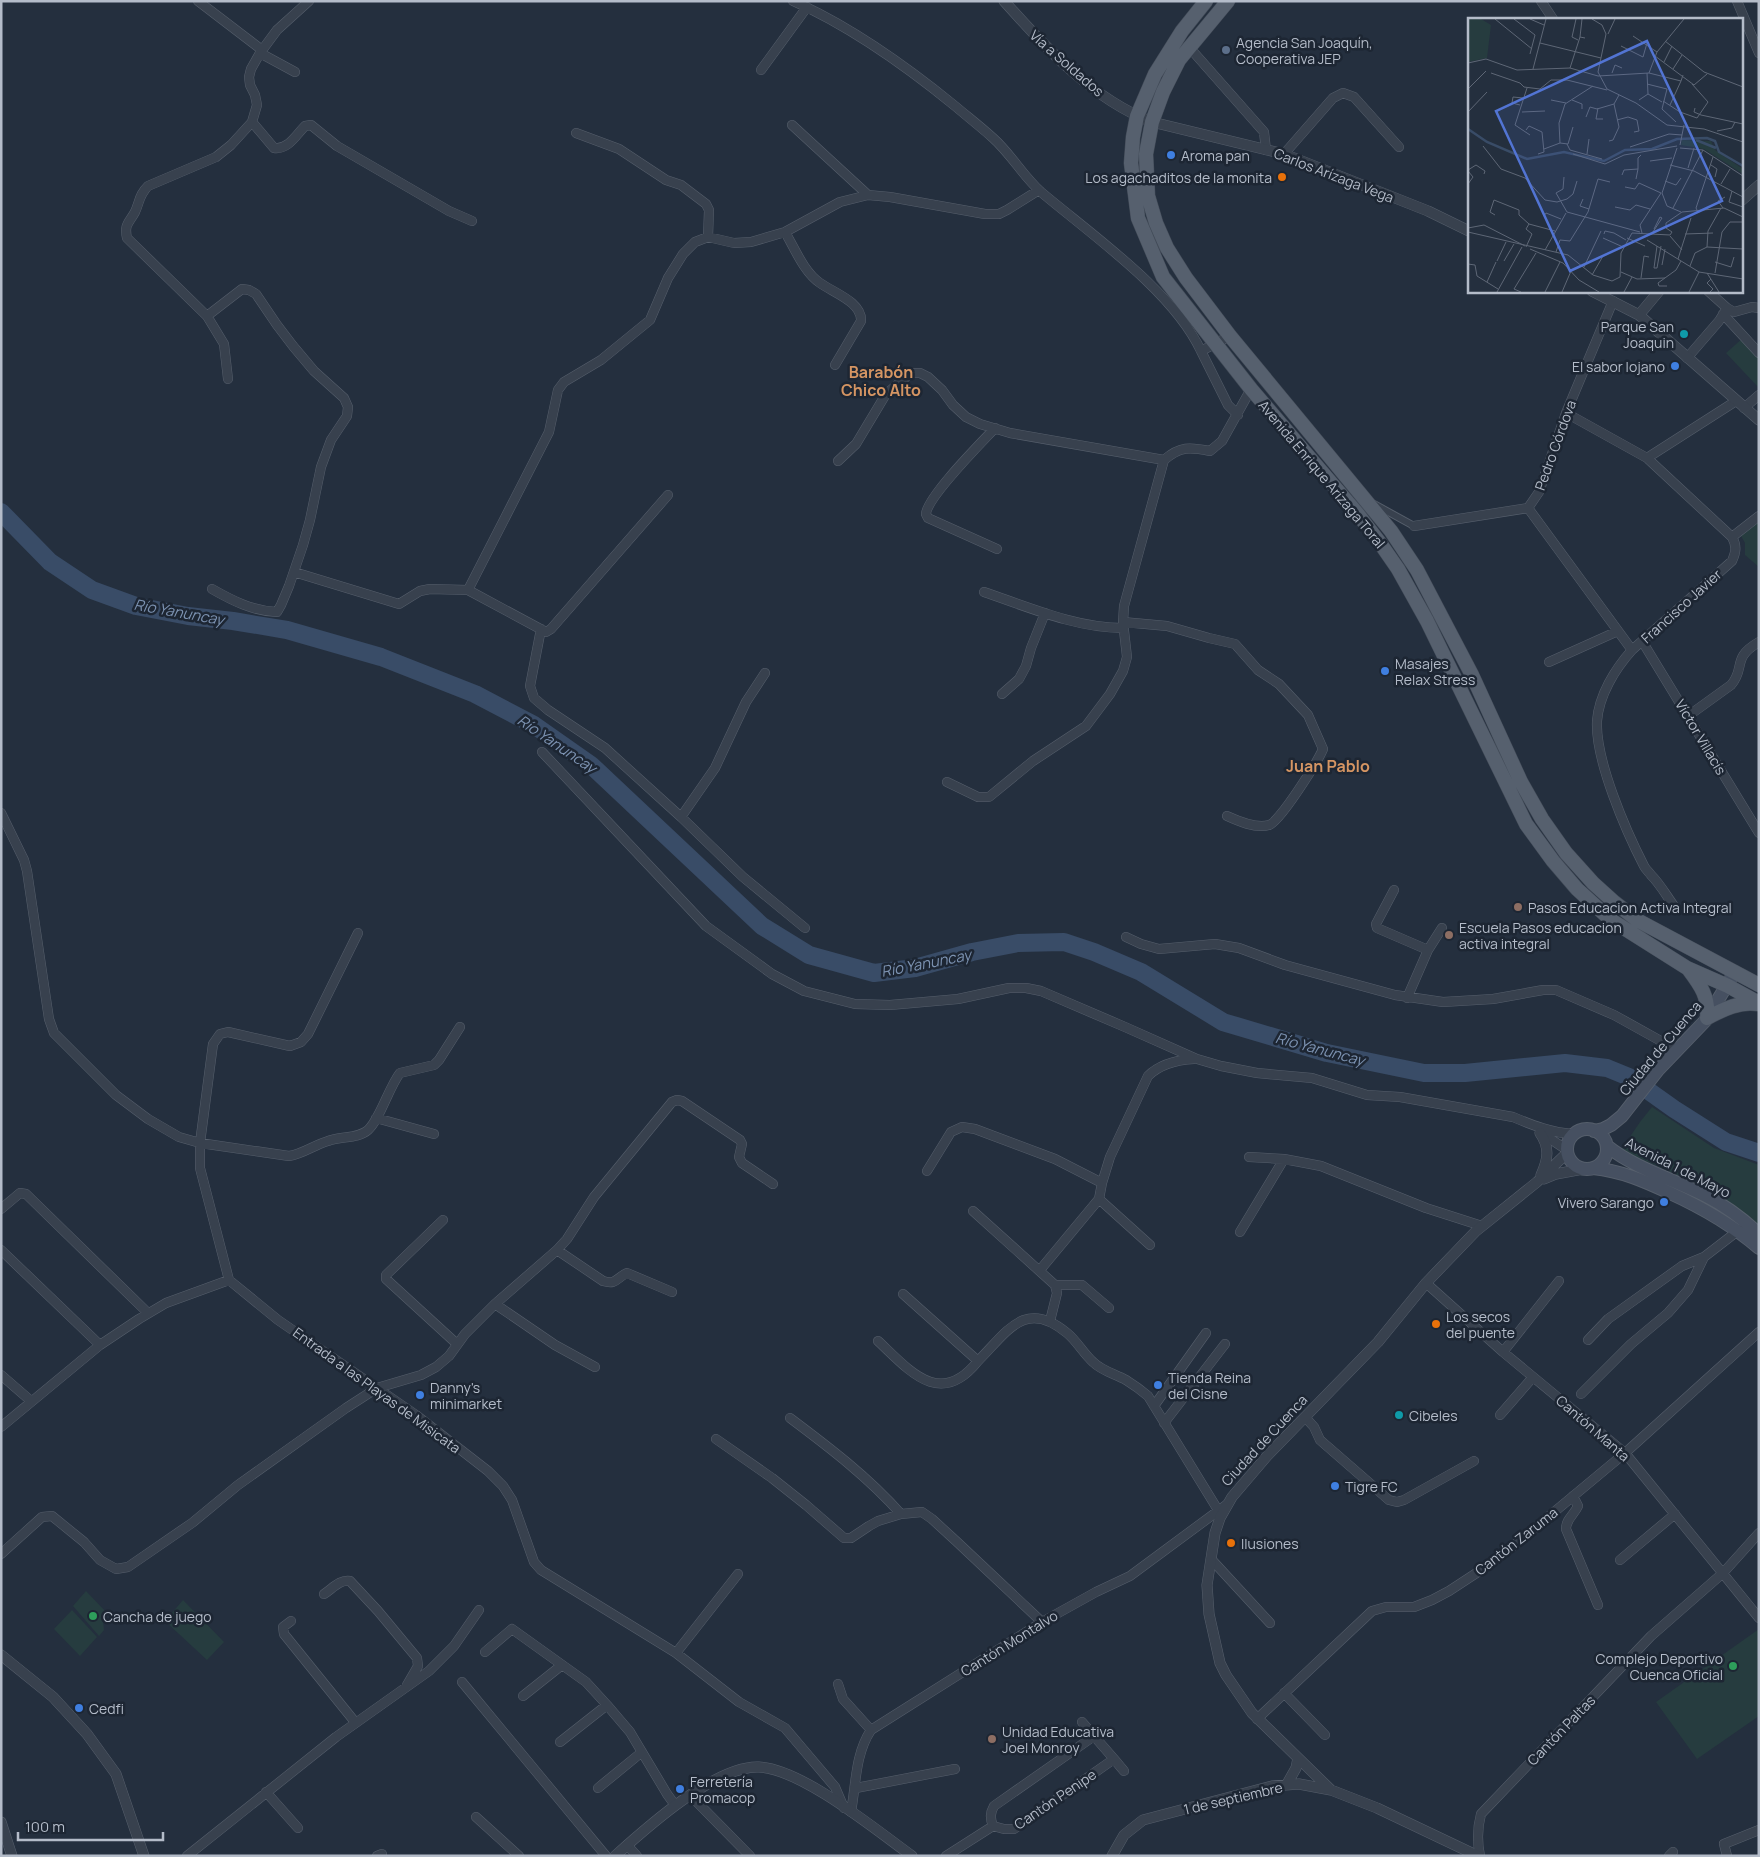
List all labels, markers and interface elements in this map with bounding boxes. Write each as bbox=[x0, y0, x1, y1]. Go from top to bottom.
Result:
inset map bbox=[1468, 18, 1742, 292]
street label: Vía a Soldados bbox=[1026, 25, 1108, 101]
place label: Agencia San Joaquín, Cooperativa JEP bbox=[1236, 33, 1373, 68]
marker: Agencia San Joaquín, Cooperativa JEP bbox=[1220, 44, 1232, 56]
street label: Carlos Arízaga Vega bbox=[1271, 143, 1397, 207]
place label: Aroma pan bbox=[1181, 146, 1250, 165]
marker: Aroma pan bbox=[1165, 149, 1177, 161]
place label: Los agachaditos de la monita bbox=[1085, 168, 1272, 187]
marker: Los agachaditos de la monita bbox=[1276, 171, 1288, 183]
place label: Parque San Joaquin bbox=[1601, 317, 1674, 352]
marker: Parque San Joaquin bbox=[1678, 328, 1690, 340]
place label: El sabor lojano bbox=[1572, 357, 1665, 376]
marker: El sabor lojano bbox=[1669, 360, 1681, 372]
district label: Barabón Chico Alto bbox=[841, 361, 921, 401]
street label: Avenida Enrique Arízaga Toral bbox=[1254, 396, 1390, 552]
street label: Pedro Córdova bbox=[1530, 397, 1580, 493]
street label: Francisco Javier bbox=[1637, 565, 1725, 647]
water label: Río Yanuncay bbox=[132, 594, 228, 631]
place label: Masajes Relax Stress bbox=[1395, 654, 1475, 689]
marker: Masajes Relax Stress bbox=[1379, 665, 1391, 677]
street label: Víctor Villacís bbox=[1671, 696, 1731, 778]
water label: Río Yanuncay bbox=[513, 710, 602, 779]
district label: Juan Pablo bbox=[1286, 755, 1370, 777]
place label: Pasos Educacion Activa Integral bbox=[1528, 898, 1732, 917]
marker: Pasos Educacion Activa Integral bbox=[1512, 901, 1524, 913]
place label: Escuela Pasos educacion activa integral bbox=[1459, 918, 1622, 953]
marker: Escuela Pasos educacion activa integral bbox=[1443, 929, 1455, 941]
water label: Río Yanuncay bbox=[879, 944, 975, 982]
street label: Ciudad de Cuenca bbox=[1615, 997, 1705, 1099]
water label: Río Yanuncay bbox=[1273, 1027, 1369, 1071]
street label: Avenida 1 de Mayo bbox=[1622, 1132, 1734, 1202]
place label: Vivero Sarango bbox=[1558, 1193, 1654, 1212]
marker: Vivero Sarango bbox=[1658, 1196, 1670, 1208]
place label: Los secos del puente bbox=[1446, 1307, 1515, 1342]
marker: Los secos del puente bbox=[1430, 1318, 1442, 1330]
street label: Entrada a las Playas de Misicata bbox=[289, 1323, 465, 1457]
place label: Tienda Reina del Cisne bbox=[1168, 1368, 1251, 1403]
place label: Danny's minimarket bbox=[430, 1378, 502, 1413]
marker: Tienda Reina del Cisne bbox=[1152, 1379, 1164, 1391]
marker: Danny's minimarket bbox=[414, 1389, 426, 1401]
street label: Ciudad de Cuenca bbox=[1217, 1390, 1311, 1490]
street label: Cantón Manta bbox=[1552, 1391, 1634, 1465]
place label: Cibeles bbox=[1409, 1406, 1458, 1425]
marker: Cibeles bbox=[1393, 1409, 1405, 1421]
place label: Tigre FC bbox=[1345, 1477, 1398, 1496]
marker: Tigre FC bbox=[1329, 1480, 1341, 1492]
street label: Cantón Zaruma bbox=[1471, 1503, 1561, 1579]
place label: Ilusiones bbox=[1241, 1534, 1299, 1553]
marker: Ilusiones bbox=[1225, 1537, 1237, 1549]
street label: Cantón Montalvo bbox=[957, 1606, 1061, 1680]
place label: Cancha de juego bbox=[103, 1607, 212, 1626]
marker: Cancha de juego bbox=[87, 1610, 99, 1622]
place label: Complejo Deportivo Cuenca Oficial bbox=[1596, 1649, 1723, 1684]
marker: Complejo Deportivo Cuenca Oficial bbox=[1727, 1660, 1739, 1672]
street label: Cantón Paltas bbox=[1523, 1691, 1599, 1769]
place label: Cedfi bbox=[89, 1699, 124, 1718]
marker: Cedfi bbox=[73, 1702, 85, 1714]
place label: Unidad Educativa Joel Monroy bbox=[1002, 1722, 1114, 1757]
marker: Unidad Educativa Joel Monroy bbox=[986, 1733, 998, 1745]
street label: Cantón Penipe bbox=[1010, 1764, 1100, 1834]
place label: Ferretería Promacop bbox=[690, 1772, 755, 1807]
street label: 1 de septiembre bbox=[1182, 1777, 1284, 1819]
marker: Ferretería Promacop bbox=[674, 1783, 686, 1795]
scale bar bbox=[18, 1810, 162, 1842]
text: 100 m bbox=[25, 1816, 65, 1837]

